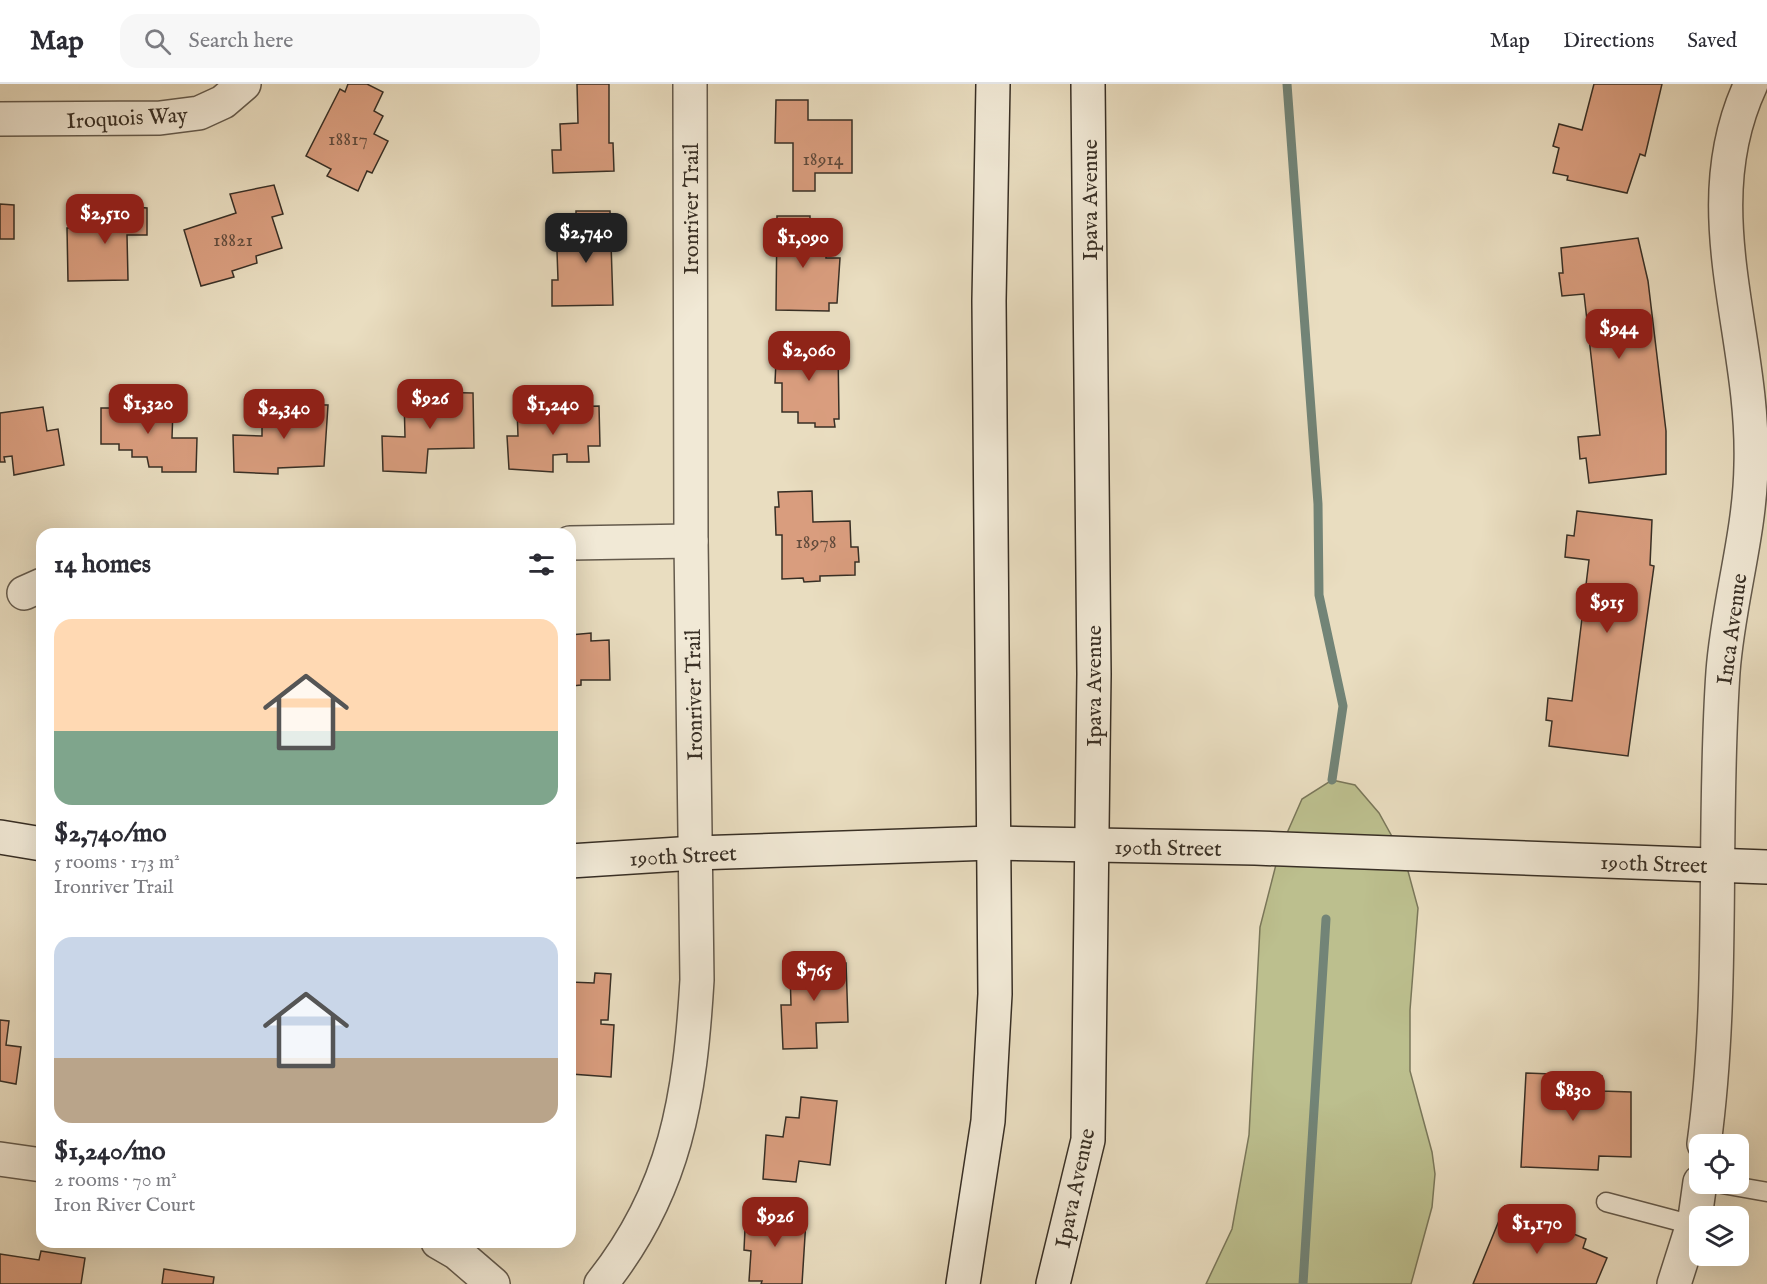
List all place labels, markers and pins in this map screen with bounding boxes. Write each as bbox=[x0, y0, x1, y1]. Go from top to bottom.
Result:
pin: $2,510 bbox=[56, 194, 154, 245]
pin: $2,740 bbox=[537, 213, 635, 264]
pin: $1,090 bbox=[754, 218, 852, 269]
pin: $944 bbox=[1583, 309, 1655, 360]
pin: $2,060 bbox=[760, 331, 858, 382]
pin: $926 bbox=[394, 379, 466, 430]
pin: $1,320 bbox=[99, 384, 197, 435]
pin: $1,240 bbox=[504, 385, 602, 436]
pin: $2,340 bbox=[235, 389, 333, 440]
pin: $915 bbox=[1571, 583, 1643, 634]
pin: $765 bbox=[778, 951, 850, 1002]
pin: $830 bbox=[1537, 1071, 1609, 1122]
pin: $926 bbox=[739, 1197, 811, 1248]
pin: $1,170 bbox=[1488, 1204, 1586, 1255]

